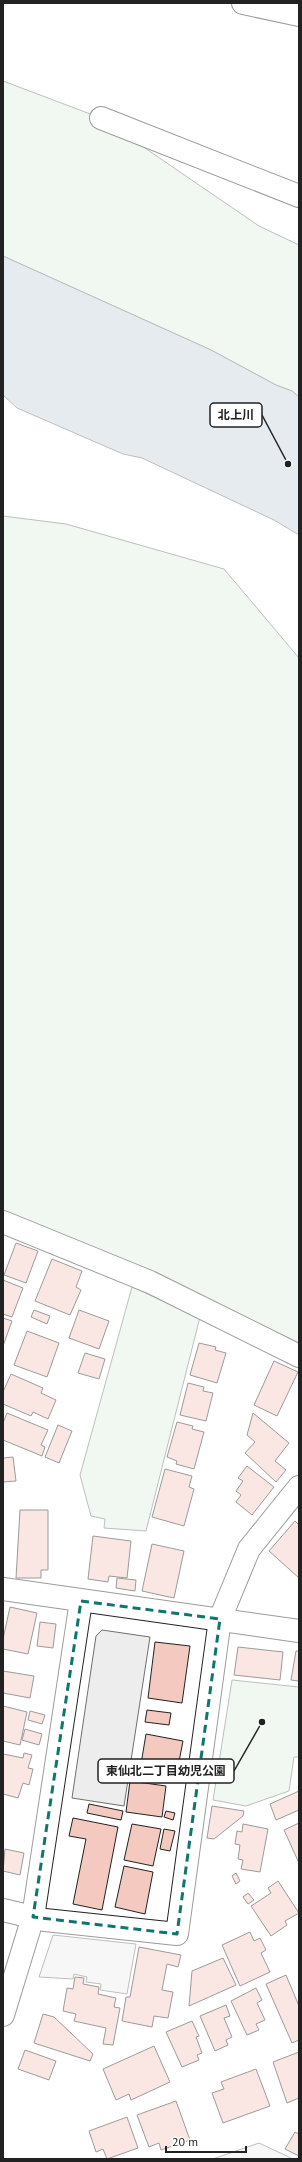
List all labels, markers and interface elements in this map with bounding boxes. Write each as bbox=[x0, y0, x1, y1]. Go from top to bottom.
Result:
callout: 北上川 bbox=[210, 403, 262, 427]
text: 北上川 bbox=[218, 407, 254, 422]
callout: 東仙北二丁目幼児公園 bbox=[98, 1759, 234, 1783]
text: 東仙北二丁目幼児公園 bbox=[106, 1763, 226, 1778]
scale bar bbox=[166, 2128, 246, 2154]
text: 20 m bbox=[172, 2134, 198, 2149]

